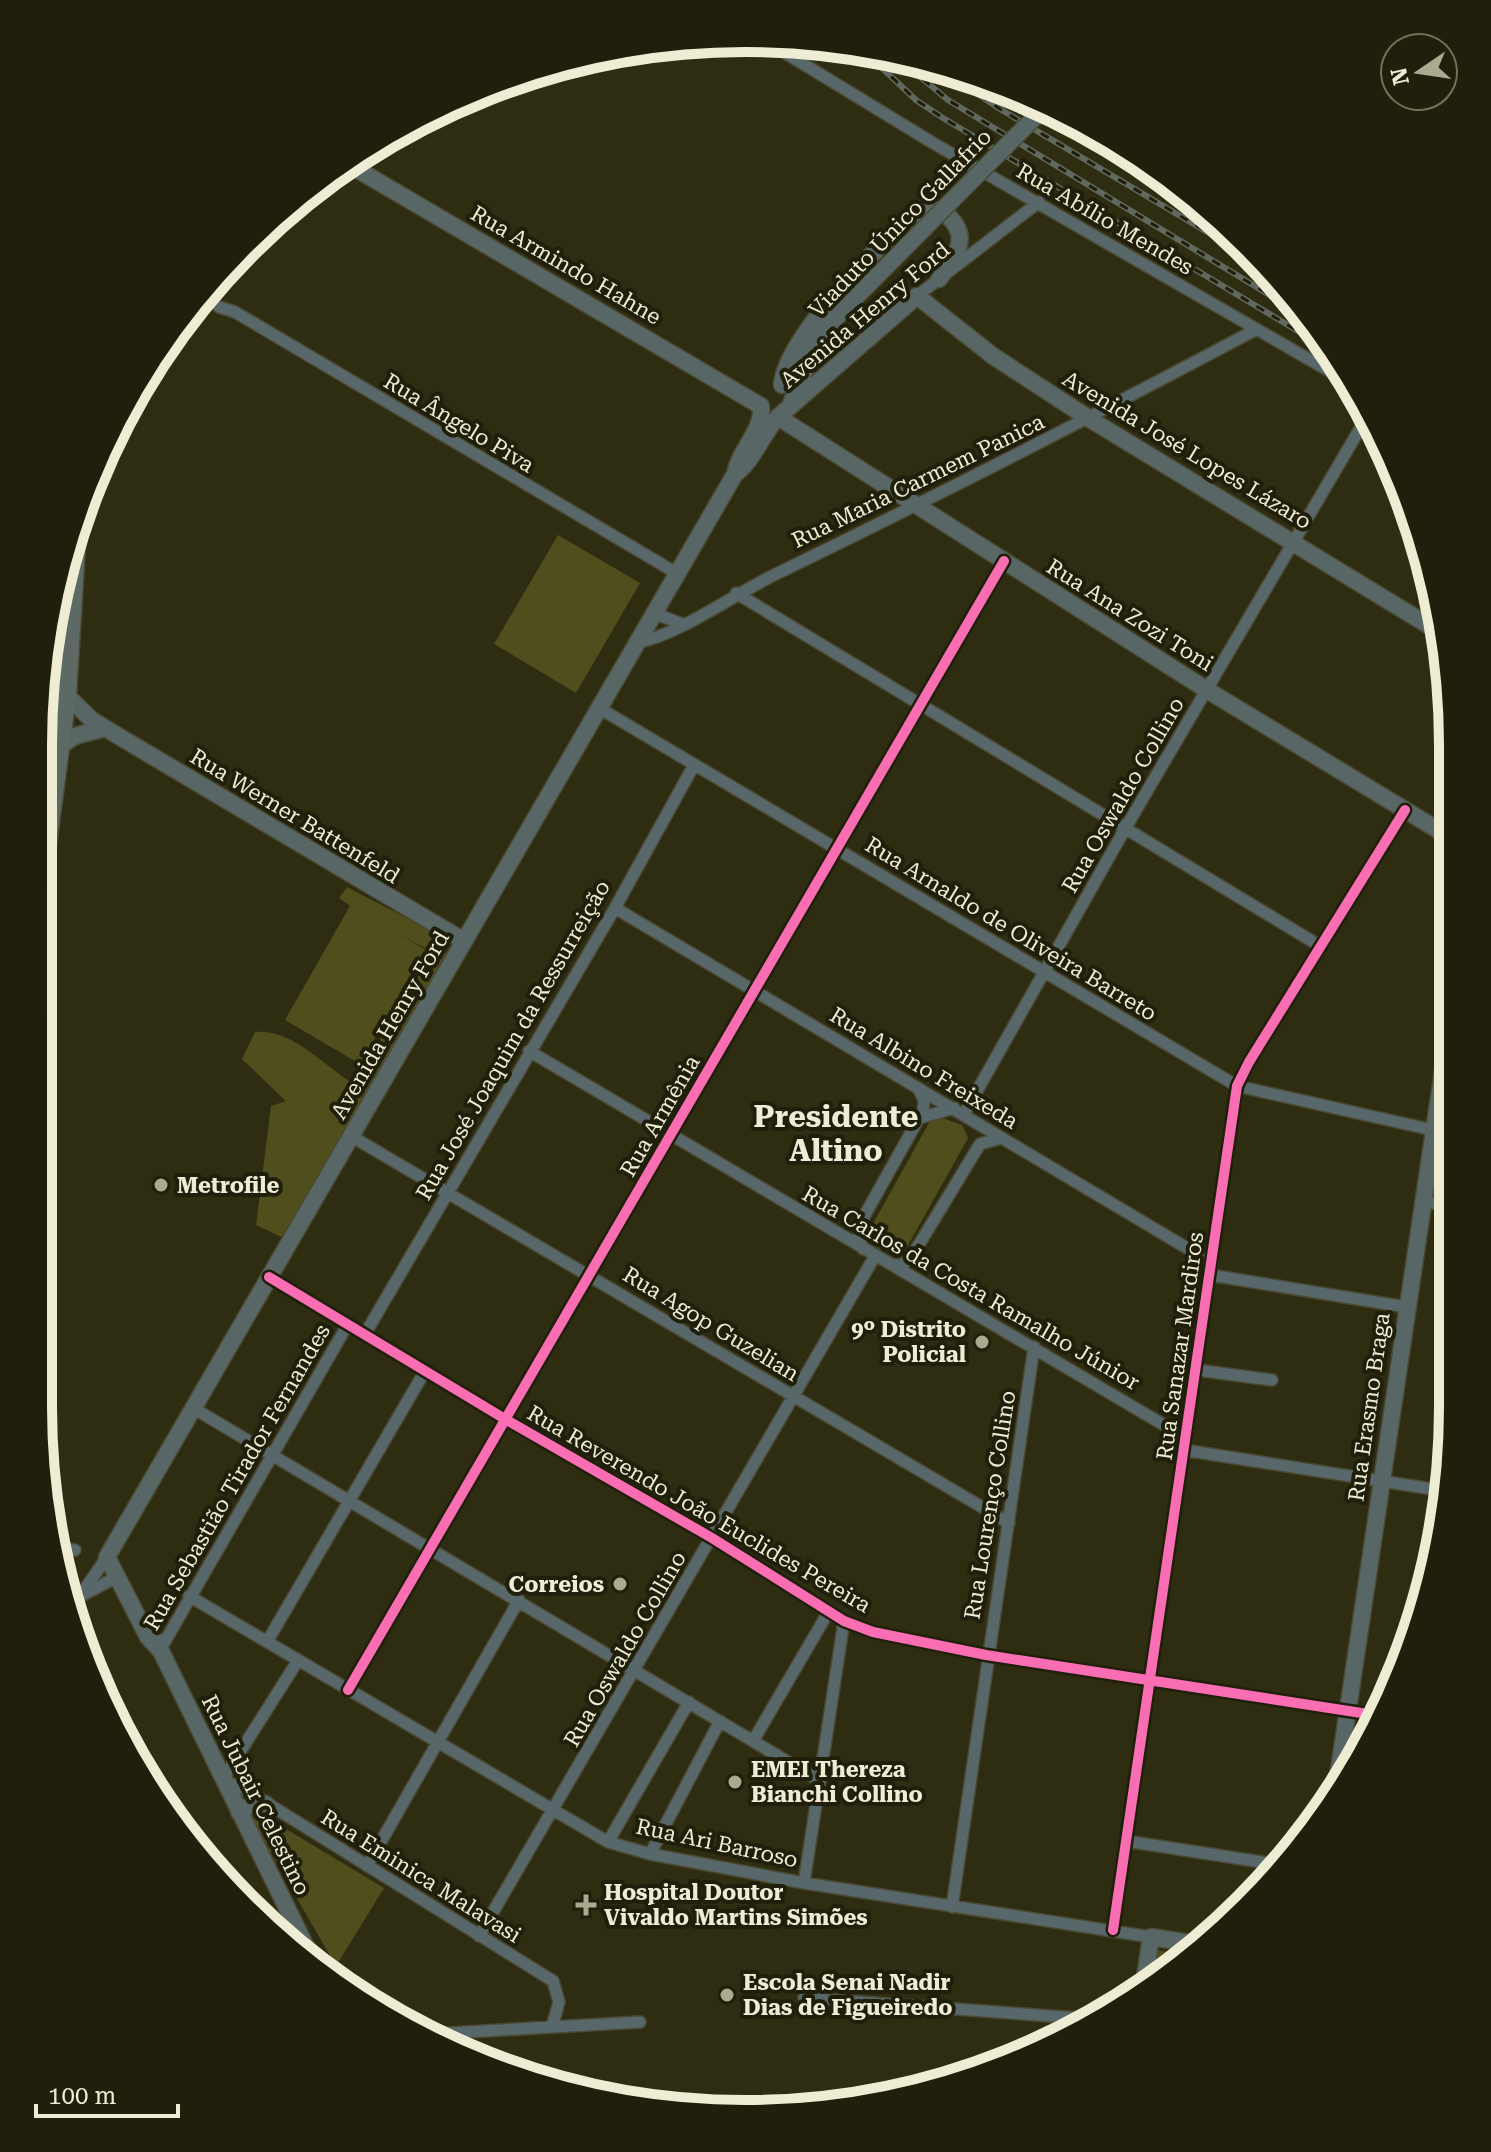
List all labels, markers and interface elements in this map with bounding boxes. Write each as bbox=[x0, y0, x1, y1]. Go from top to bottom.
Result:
north arrow bbox=[1379, 32, 1459, 112]
text: N bbox=[1386, 65, 1414, 87]
street label: Viaduto Único Gallafrio bbox=[802, 122, 996, 322]
street label: Rua Abílio Mendes bbox=[1012, 158, 1198, 280]
street label: Rua Armindo Hahne bbox=[466, 200, 666, 330]
street label: Avenida Henry Ford bbox=[775, 237, 955, 393]
street label: Avenida José Lopes Lázaro bbox=[1058, 366, 1316, 534]
street label: Rua Ângelo Piva bbox=[379, 367, 539, 478]
street label: Rua Maria Carmem Panica bbox=[788, 409, 1048, 553]
street label: Rua Ana Zozi Toni bbox=[1042, 554, 1218, 676]
street label: Rua Oswaldo Collino bbox=[1057, 693, 1189, 897]
street label: Rua Werner Battenfeld bbox=[186, 744, 404, 888]
street label: Rua Arnaldo de Oliveira Barreto bbox=[861, 832, 1161, 1026]
street label: Rua José Joaquim da Ressurreição bbox=[411, 876, 615, 1204]
street label: Avenida Henry Ford bbox=[326, 927, 454, 1123]
street label: Rua Albino Freixeda bbox=[826, 1002, 1022, 1134]
street label: Rua Armênia bbox=[615, 1051, 705, 1181]
district label: Presidente Altino bbox=[754, 1099, 918, 1168]
place label: Metrofile bbox=[177, 1173, 279, 1198]
marker: Metrofile bbox=[152, 1176, 170, 1194]
street label: Rua Carlos da Costa Ramalho Júnior bbox=[798, 1181, 1144, 1395]
street label: Rua Sanazar Mardiros bbox=[1152, 1230, 1208, 1462]
street label: Rua Agop Guzelian bbox=[619, 1262, 803, 1386]
street label: Rua Erasmo Braga bbox=[1343, 1311, 1395, 1503]
place label: 9º Distrito Policial bbox=[851, 1317, 966, 1367]
street label: Rua Sebastião Tirador Fernandes bbox=[139, 1320, 335, 1634]
marker: 9º Distrito Policial bbox=[973, 1333, 991, 1351]
street label: Rua Lourenço Collino bbox=[960, 1389, 1020, 1621]
street label: Rua Reverendo João Euclides Pereira bbox=[523, 1400, 875, 1618]
street label: Rua Oswaldo Collino bbox=[559, 1547, 691, 1751]
place label: Correios bbox=[509, 1572, 604, 1597]
marker: Correios bbox=[611, 1575, 629, 1593]
street label: Rua Jubair Celestino bbox=[197, 1691, 315, 1899]
place label: EMEI Thereza Bianchi Collino bbox=[751, 1757, 923, 1807]
marker: EMEI Thereza Bianchi Collino bbox=[726, 1773, 744, 1791]
street label: Rua Eminica Malavasi bbox=[317, 1804, 525, 1948]
street label: Rua Ari Barroso bbox=[634, 1814, 800, 1872]
place label: Hospital Doutor Vivaldo Martins Simões bbox=[604, 1880, 868, 1930]
marker: Hospital Doutor Vivaldo Martins Simões bbox=[575, 1894, 597, 1916]
place label: Escola Senai Nadir Dias de Figueiredo bbox=[743, 1970, 952, 2020]
marker: Escola Senai Nadir Dias de Figueiredo bbox=[718, 1986, 736, 2004]
scale bar bbox=[36, 2068, 178, 2118]
text: 100 m bbox=[48, 2082, 116, 2110]

